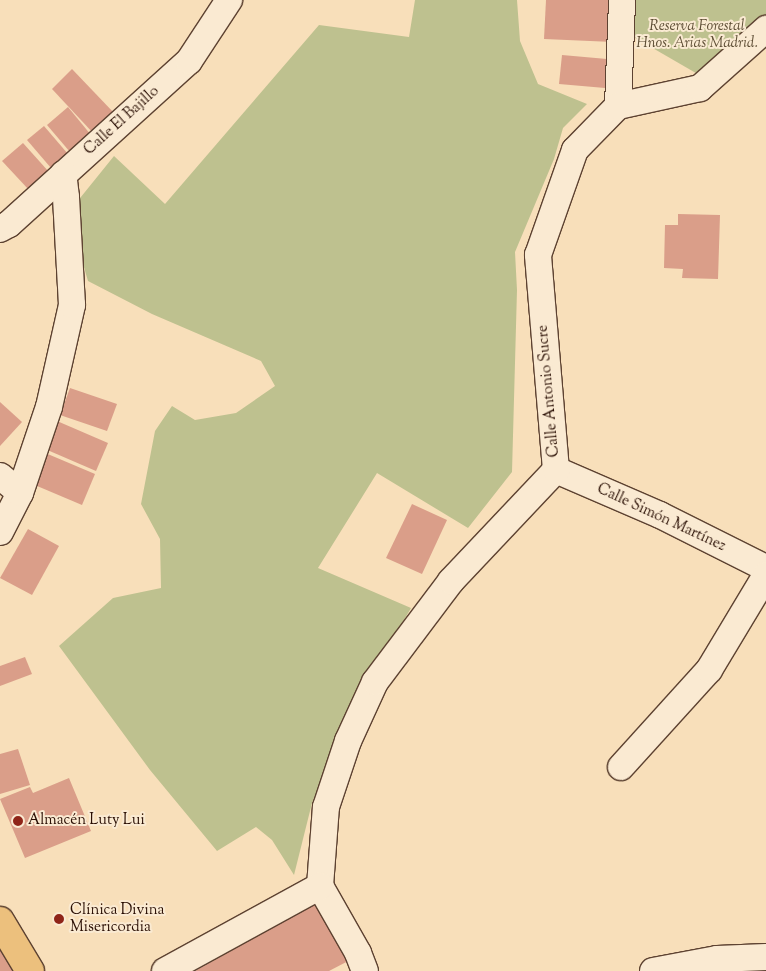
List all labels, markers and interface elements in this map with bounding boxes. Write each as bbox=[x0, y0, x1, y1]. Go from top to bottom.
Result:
park label: Reserva Forestal Hnos. Arias Madrid. bbox=[636, 17, 758, 52]
street label: Calle El Bajillo bbox=[81, 83, 163, 159]
street label: Calle Antonio Sucre bbox=[534, 324, 564, 458]
street label: Calle Simón Martínez bbox=[594, 480, 728, 556]
place label: Almacén Luty Lui bbox=[28, 812, 145, 830]
marker: Almacén Luty Lui bbox=[12, 815, 24, 827]
place label: Clínica Divina Misericordia bbox=[70, 901, 164, 936]
marker: Clínica Divina Misericordia bbox=[52, 912, 66, 926]

